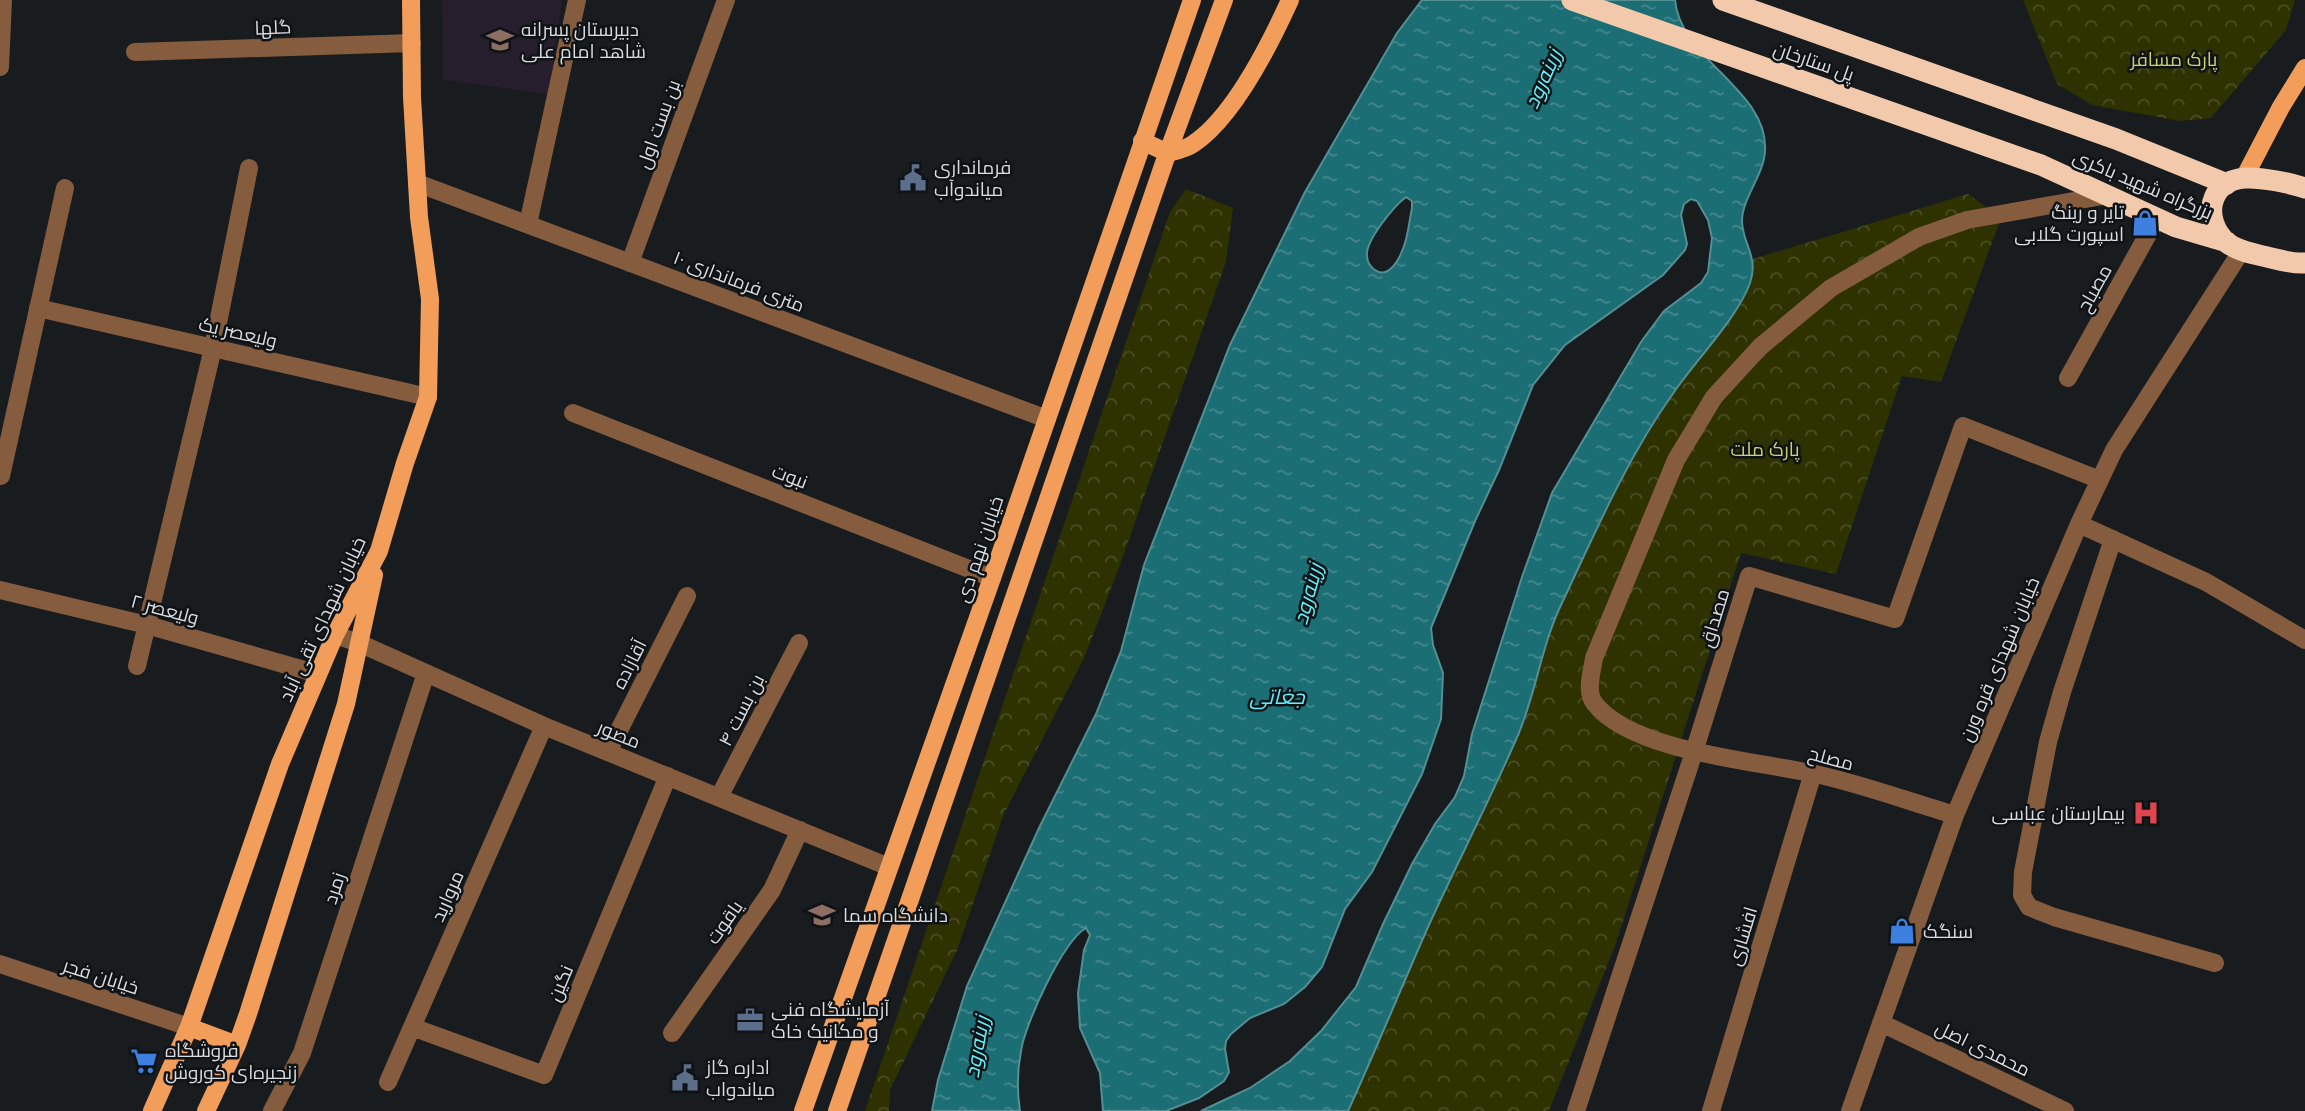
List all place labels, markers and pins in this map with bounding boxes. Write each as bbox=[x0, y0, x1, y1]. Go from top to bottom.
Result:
place label: دبیرستان پسرانه شاهد امام علی bbox=[521, 17, 646, 65]
school or university icon: دبیرستان پسرانه شاهد امام علی bbox=[485, 25, 515, 55]
place label: فرمانداری میاندوآب bbox=[934, 155, 1011, 203]
public building icon: فرمانداری میاندوآب bbox=[898, 163, 928, 193]
place label: تایر و رینگ اسپورت گلابی bbox=[2014, 200, 2124, 248]
shop icon: تایر و رینگ اسپورت گلابی bbox=[2130, 208, 2160, 238]
hospital icon: بیمارستان عباسی bbox=[2131, 798, 2161, 828]
place label: بیمارستان عباسی bbox=[1992, 801, 2125, 827]
school or university icon: دانشگاه سما bbox=[807, 900, 837, 930]
place label: دانشگاه سما bbox=[843, 903, 948, 929]
shop icon: سنگک bbox=[1887, 916, 1917, 946]
place label: سنگک bbox=[1923, 919, 1973, 945]
place label: آزمایشگاه فنی و مکانیک خاک bbox=[771, 997, 889, 1045]
office icon: آزمایشگاه فنی و مکانیک خاک bbox=[735, 1005, 765, 1035]
place label: فروشگاه زنجیره‌ای کوروش bbox=[165, 1038, 297, 1086]
supermarket icon: فروشگاه زنجیره‌ای کوروش bbox=[129, 1046, 159, 1076]
place label: اداره گاز میاندواب bbox=[705, 1055, 775, 1103]
public building icon: اداره گاز میاندواب bbox=[670, 1063, 700, 1093]

